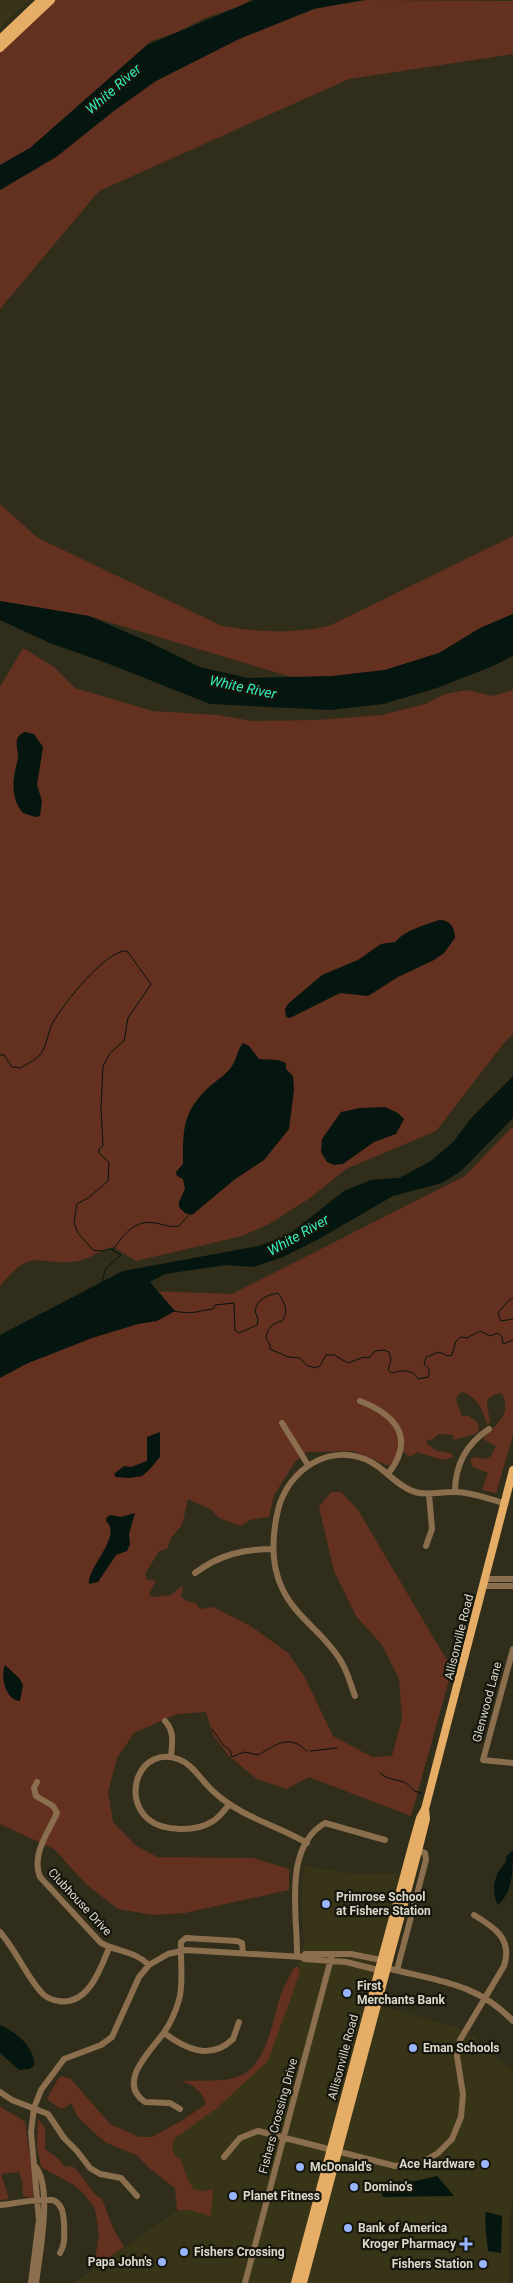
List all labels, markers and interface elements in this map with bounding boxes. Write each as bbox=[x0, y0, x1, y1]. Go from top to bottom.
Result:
water label: White River bbox=[82, 60, 144, 117]
water label: White River bbox=[208, 672, 278, 702]
water label: White River bbox=[265, 1211, 332, 1259]
street label: Allisonville Road bbox=[442, 1593, 476, 1681]
street label: Glenwood Lane bbox=[470, 1660, 504, 1744]
street label: Clubhouse Drive bbox=[45, 1866, 115, 1938]
place label: Primrose School at Fishers Station bbox=[336, 1890, 431, 1918]
marker: Primrose School at Fishers Station bbox=[320, 1898, 332, 1910]
place label: First Merchants Bank bbox=[357, 1979, 445, 2007]
marker: First Merchants Bank bbox=[341, 1987, 353, 1999]
street label: Allisonville Road bbox=[325, 2013, 361, 2101]
place label: Eman Schools bbox=[423, 2041, 500, 2055]
marker: Eman Schools bbox=[407, 2042, 419, 2054]
street label: Fishers Crossing Drive bbox=[256, 2057, 300, 2175]
place label: Ace Hardware bbox=[399, 2157, 476, 2171]
marker: Ace Hardware bbox=[479, 2158, 491, 2170]
place label: McDonald's bbox=[310, 2160, 372, 2174]
marker: McDonald's bbox=[294, 2161, 306, 2173]
place label: Domino's bbox=[364, 2180, 413, 2194]
marker: Domino's bbox=[348, 2181, 360, 2193]
place label: Planet Fitness bbox=[243, 2189, 320, 2203]
marker: Planet Fitness bbox=[227, 2190, 239, 2202]
place label: Bank of America bbox=[358, 2221, 448, 2235]
marker: Bank of America bbox=[342, 2222, 354, 2234]
place label: Kroger Pharmacy bbox=[362, 2237, 457, 2251]
marker: Kroger Pharmacy bbox=[460, 2238, 472, 2250]
place label: Fishers Crossing bbox=[194, 2245, 285, 2259]
marker: Fishers Crossing bbox=[178, 2246, 190, 2258]
place label: Papa John's bbox=[88, 2255, 152, 2269]
marker: Papa John's bbox=[156, 2256, 168, 2268]
place label: Fishers Station bbox=[392, 2257, 473, 2271]
marker: Fishers Station bbox=[477, 2258, 489, 2270]

